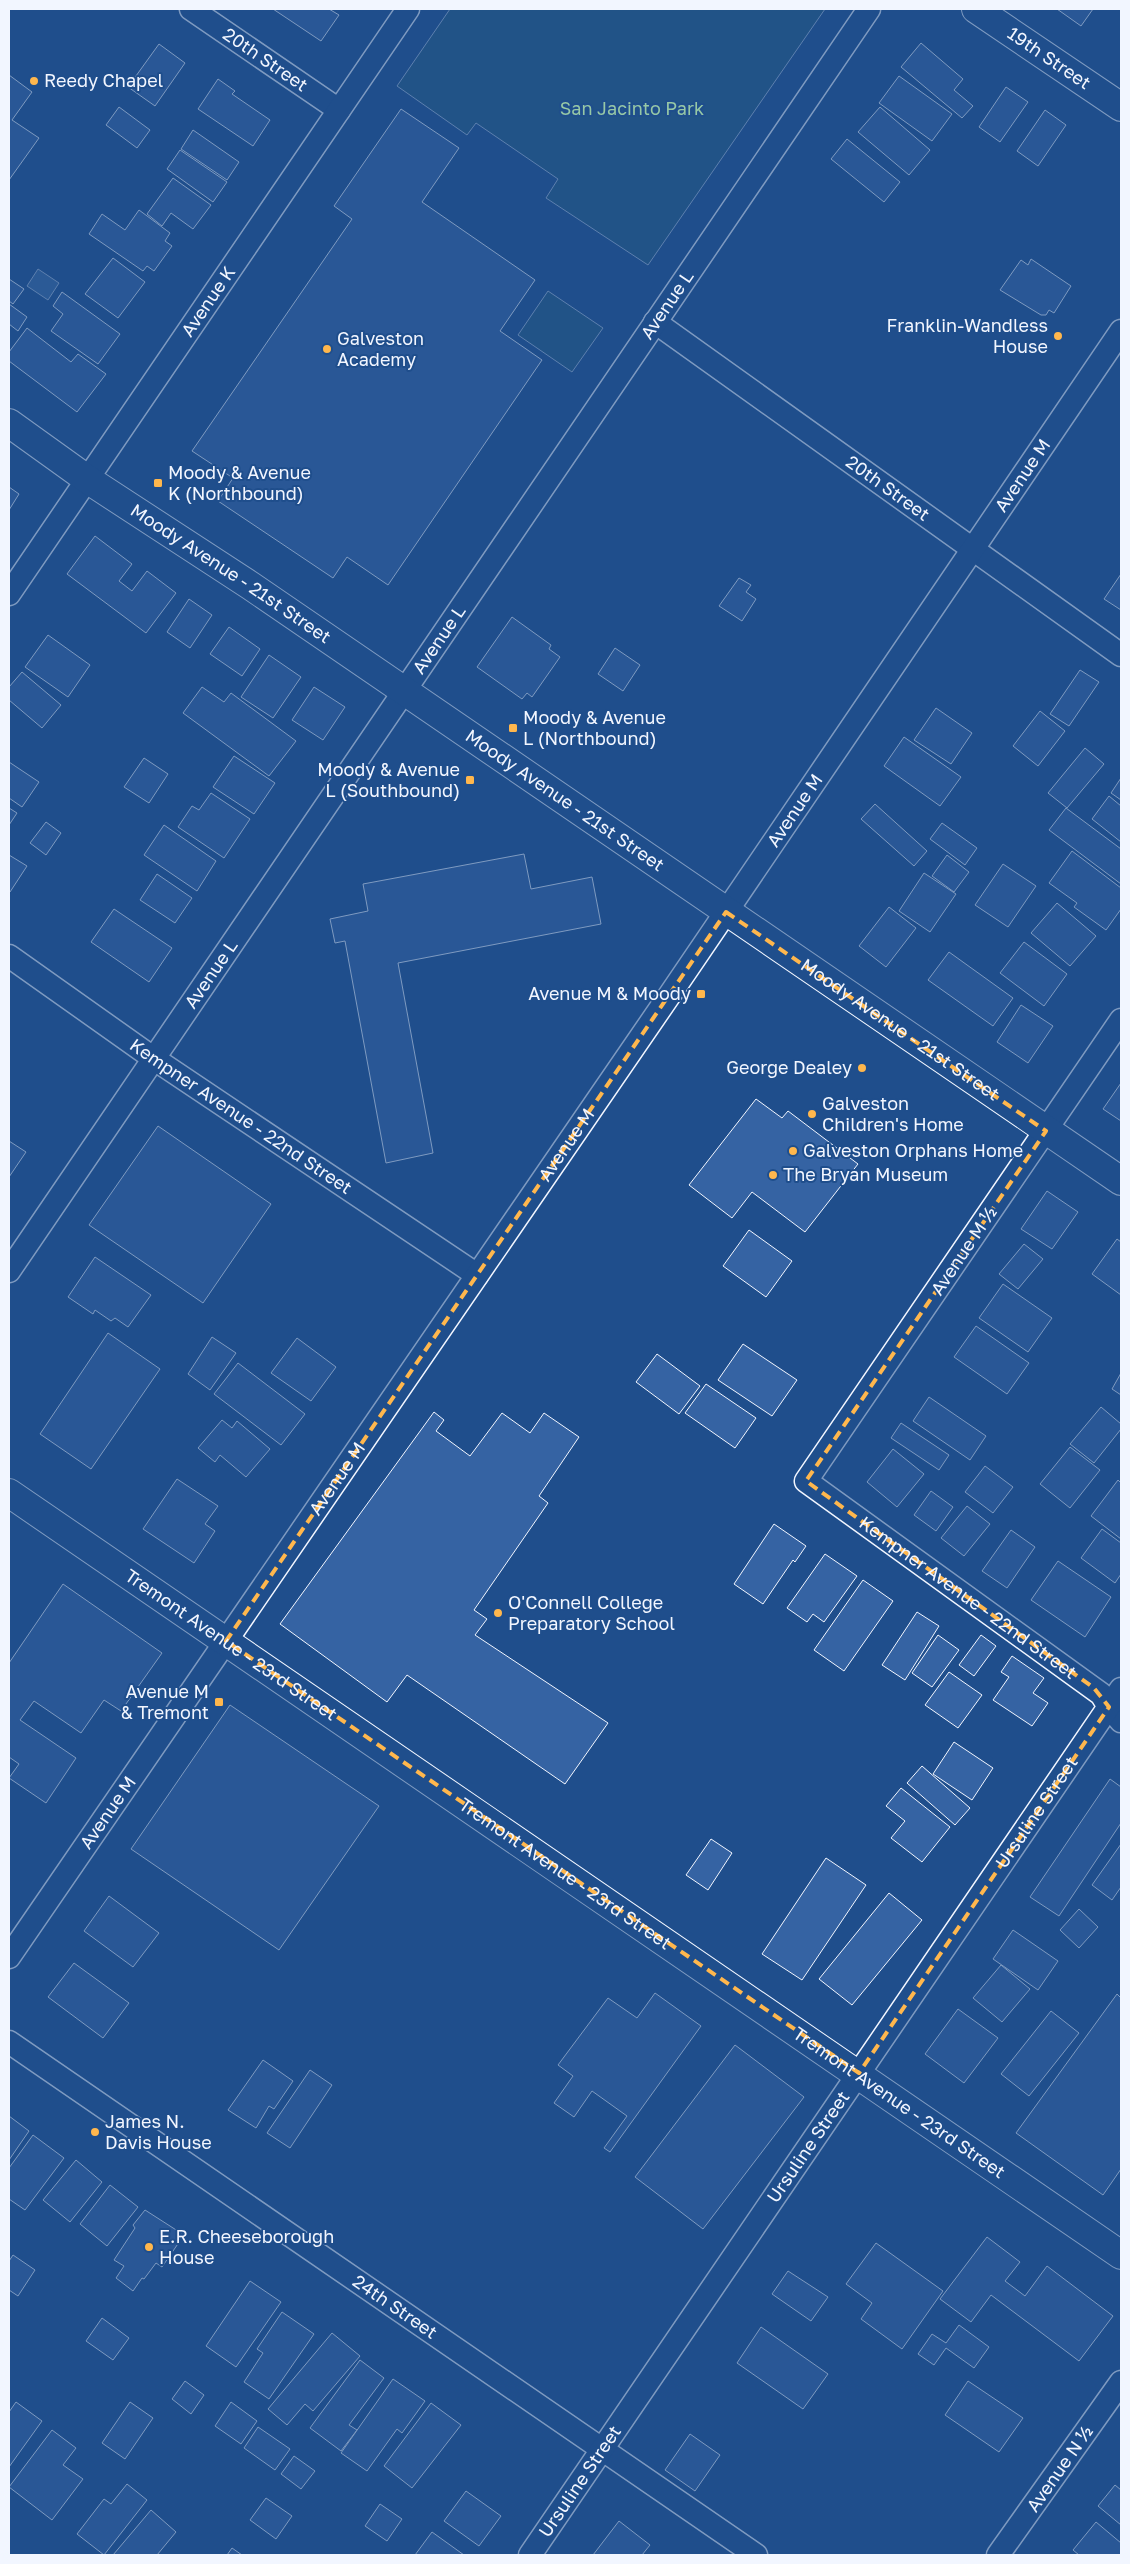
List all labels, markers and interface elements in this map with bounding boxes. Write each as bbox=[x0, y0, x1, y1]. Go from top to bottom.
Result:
street label: 20th Street bbox=[219, 22, 312, 96]
street label: 19th Street bbox=[1004, 22, 1095, 93]
place label: Reedy Chapel bbox=[44, 69, 164, 91]
marker: Reedy Chapel bbox=[28, 75, 40, 87]
park label: San Jacinto Park bbox=[560, 97, 704, 119]
street label: Avenue K bbox=[176, 262, 239, 340]
street label: Avenue L bbox=[635, 266, 698, 343]
place label: Franklin-Wandless House bbox=[887, 314, 1048, 357]
place label: Galveston Academy bbox=[337, 327, 424, 370]
marker: Franklin-Wandless House bbox=[1052, 330, 1064, 342]
marker: Galveston Academy bbox=[321, 343, 333, 355]
street label: Avenue M bbox=[989, 434, 1054, 516]
street label: 20th Street bbox=[842, 450, 934, 525]
place label: Moody & Avenue K (Northbound) bbox=[168, 461, 311, 504]
marker: Moody & Avenue K (Northbound) bbox=[152, 477, 164, 489]
street label: Moody Avenue - 21st Street bbox=[127, 498, 335, 647]
street label: Avenue L bbox=[407, 601, 470, 678]
place label: Moody & Avenue L (Northbound) bbox=[523, 706, 666, 749]
marker: Moody & Avenue L (Northbound) bbox=[507, 722, 519, 734]
street label: Moody Avenue - 21st Street bbox=[462, 724, 669, 875]
place label: Moody & Avenue L (Southbound) bbox=[317, 758, 460, 801]
street label: Avenue M bbox=[762, 769, 827, 851]
marker: Moody & Avenue L (Southbound) bbox=[464, 774, 476, 786]
street label: Avenue L bbox=[179, 935, 241, 1012]
street label: Moody Avenue - 21st Street bbox=[797, 953, 1004, 1105]
place label: Avenue M & Moody bbox=[528, 982, 691, 1004]
marker: Avenue M & Moody bbox=[695, 988, 707, 1000]
street label: Kempner Avenue - 22nd Street bbox=[126, 1033, 357, 1198]
place label: George Dealey bbox=[726, 1056, 852, 1078]
marker: George Dealey bbox=[856, 1062, 868, 1074]
place label: Galveston Children's Home bbox=[822, 1092, 964, 1135]
street label: Avenue M bbox=[533, 1104, 599, 1185]
marker: Galveston Children's Home bbox=[806, 1108, 818, 1120]
place label: Galveston Orphans Home bbox=[803, 1139, 1023, 1161]
marker: Galveston Orphans Home bbox=[787, 1145, 799, 1157]
place label: The Bryan Museum bbox=[783, 1163, 948, 1185]
marker: The Bryan Museum bbox=[767, 1169, 779, 1181]
street label: Avenue M ½ bbox=[925, 1202, 1001, 1299]
street label: Avenue M bbox=[304, 1438, 369, 1519]
street label: Kempner Avenue - 22nd Street bbox=[855, 1511, 1081, 1683]
street label: Tremont Avenue - 23rd Street bbox=[121, 1564, 342, 1725]
place label: O'Connell College Preparatory School bbox=[508, 1591, 675, 1634]
marker: O'Connell College Preparatory School bbox=[492, 1607, 504, 1619]
place label: Avenue M & Tremont bbox=[121, 1680, 209, 1723]
marker: Avenue M & Tremont bbox=[213, 1696, 225, 1708]
street label: Ursuline Street bbox=[990, 1752, 1082, 1872]
street label: Avenue M bbox=[75, 1771, 140, 1853]
street label: Tremont Avenue - 23rd Street bbox=[455, 1793, 676, 1954]
street label: Tremont Avenue - 23rd Street bbox=[789, 2022, 1010, 2182]
street label: Ursuline Street bbox=[762, 2086, 854, 2207]
place label: James N. Davis House bbox=[105, 2110, 212, 2153]
marker: James N. Davis House bbox=[89, 2126, 101, 2138]
place label: E.R. Cheeseborough House bbox=[159, 2225, 334, 2268]
marker: E.R. Cheeseborough House bbox=[143, 2241, 155, 2253]
street label: 24th Street bbox=[349, 2269, 442, 2343]
street label: Ursuline Street bbox=[533, 2421, 625, 2541]
street label: Avenue N ½ bbox=[1021, 2421, 1097, 2516]

